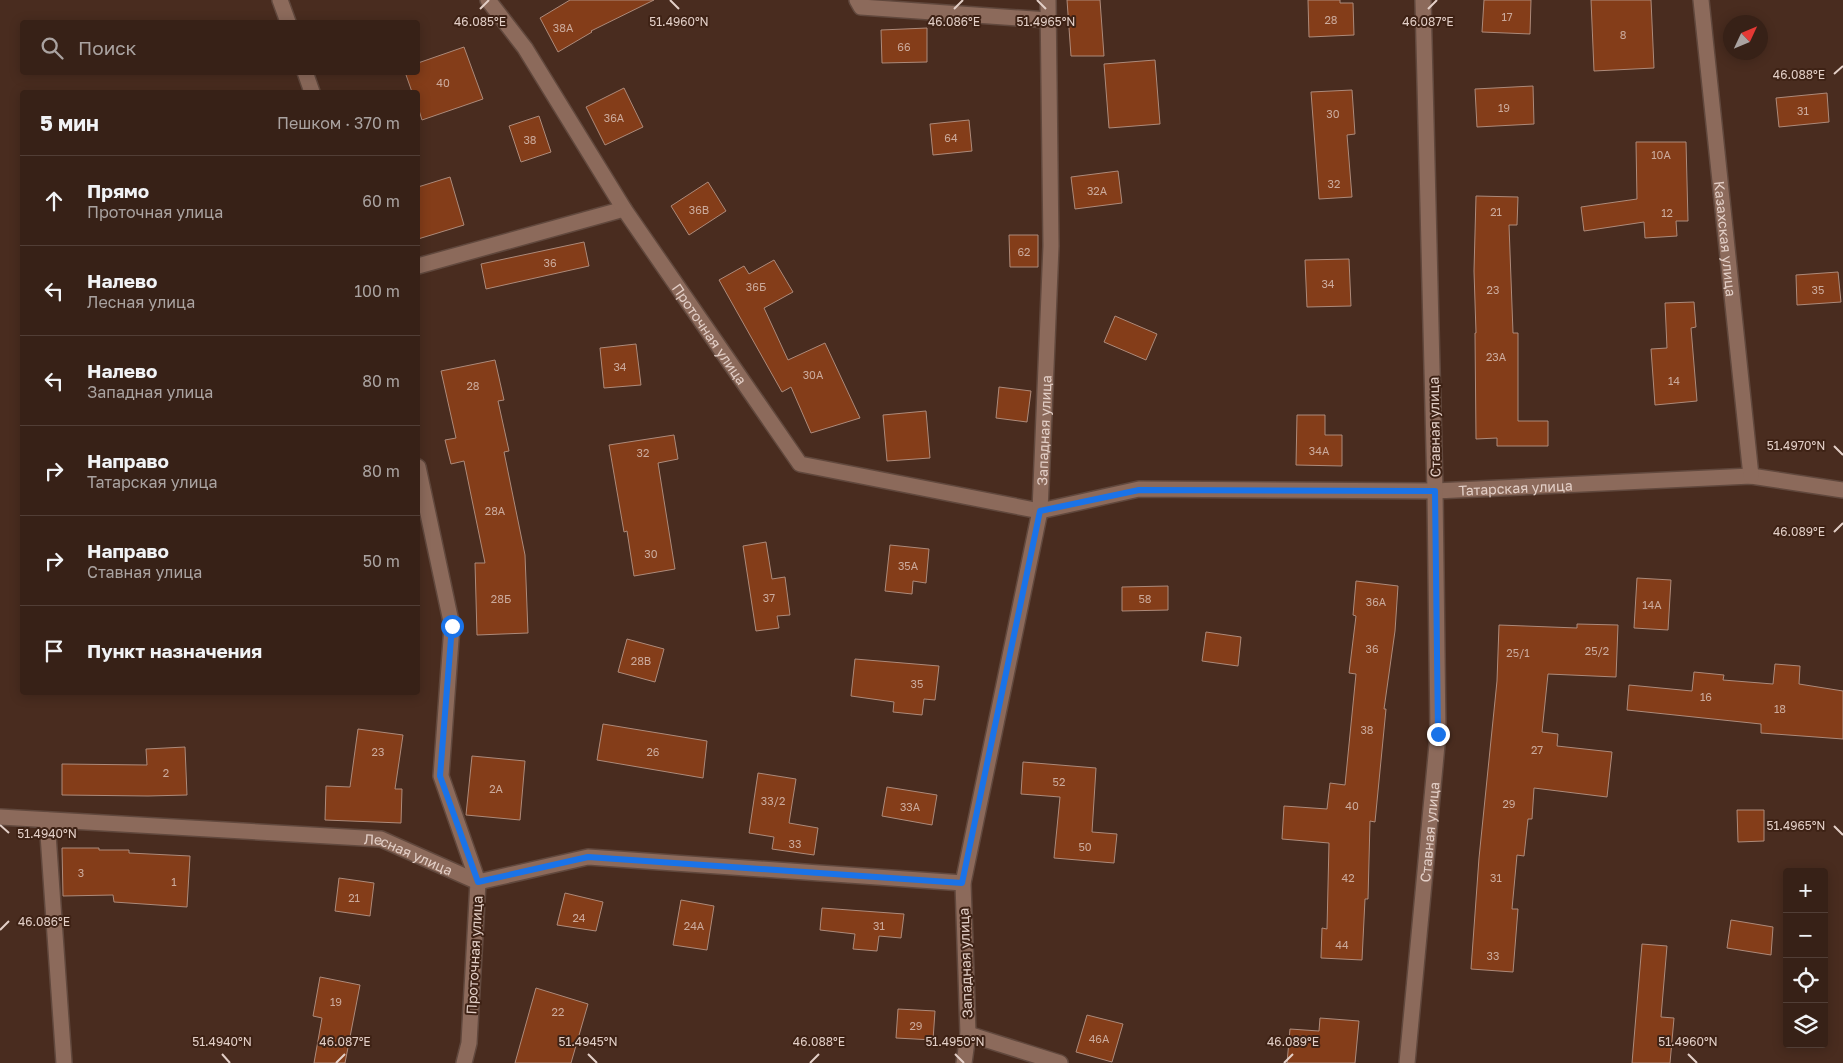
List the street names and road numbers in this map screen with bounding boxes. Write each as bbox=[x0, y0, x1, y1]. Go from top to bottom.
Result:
street label: Казахская улица bbox=[1712, 180, 1741, 297]
street label: Проточная улица bbox=[669, 280, 751, 388]
street label: Западная улица bbox=[1033, 375, 1054, 486]
street label: Ставная улица bbox=[1425, 376, 1443, 478]
street label: Татарская улица bbox=[1458, 476, 1573, 498]
street label: Ставная улица bbox=[1416, 781, 1442, 883]
street label: Лесная улица bbox=[364, 830, 456, 878]
street label: Проточная улица bbox=[462, 895, 486, 1015]
street label: Западная улица bbox=[955, 907, 975, 1019]

